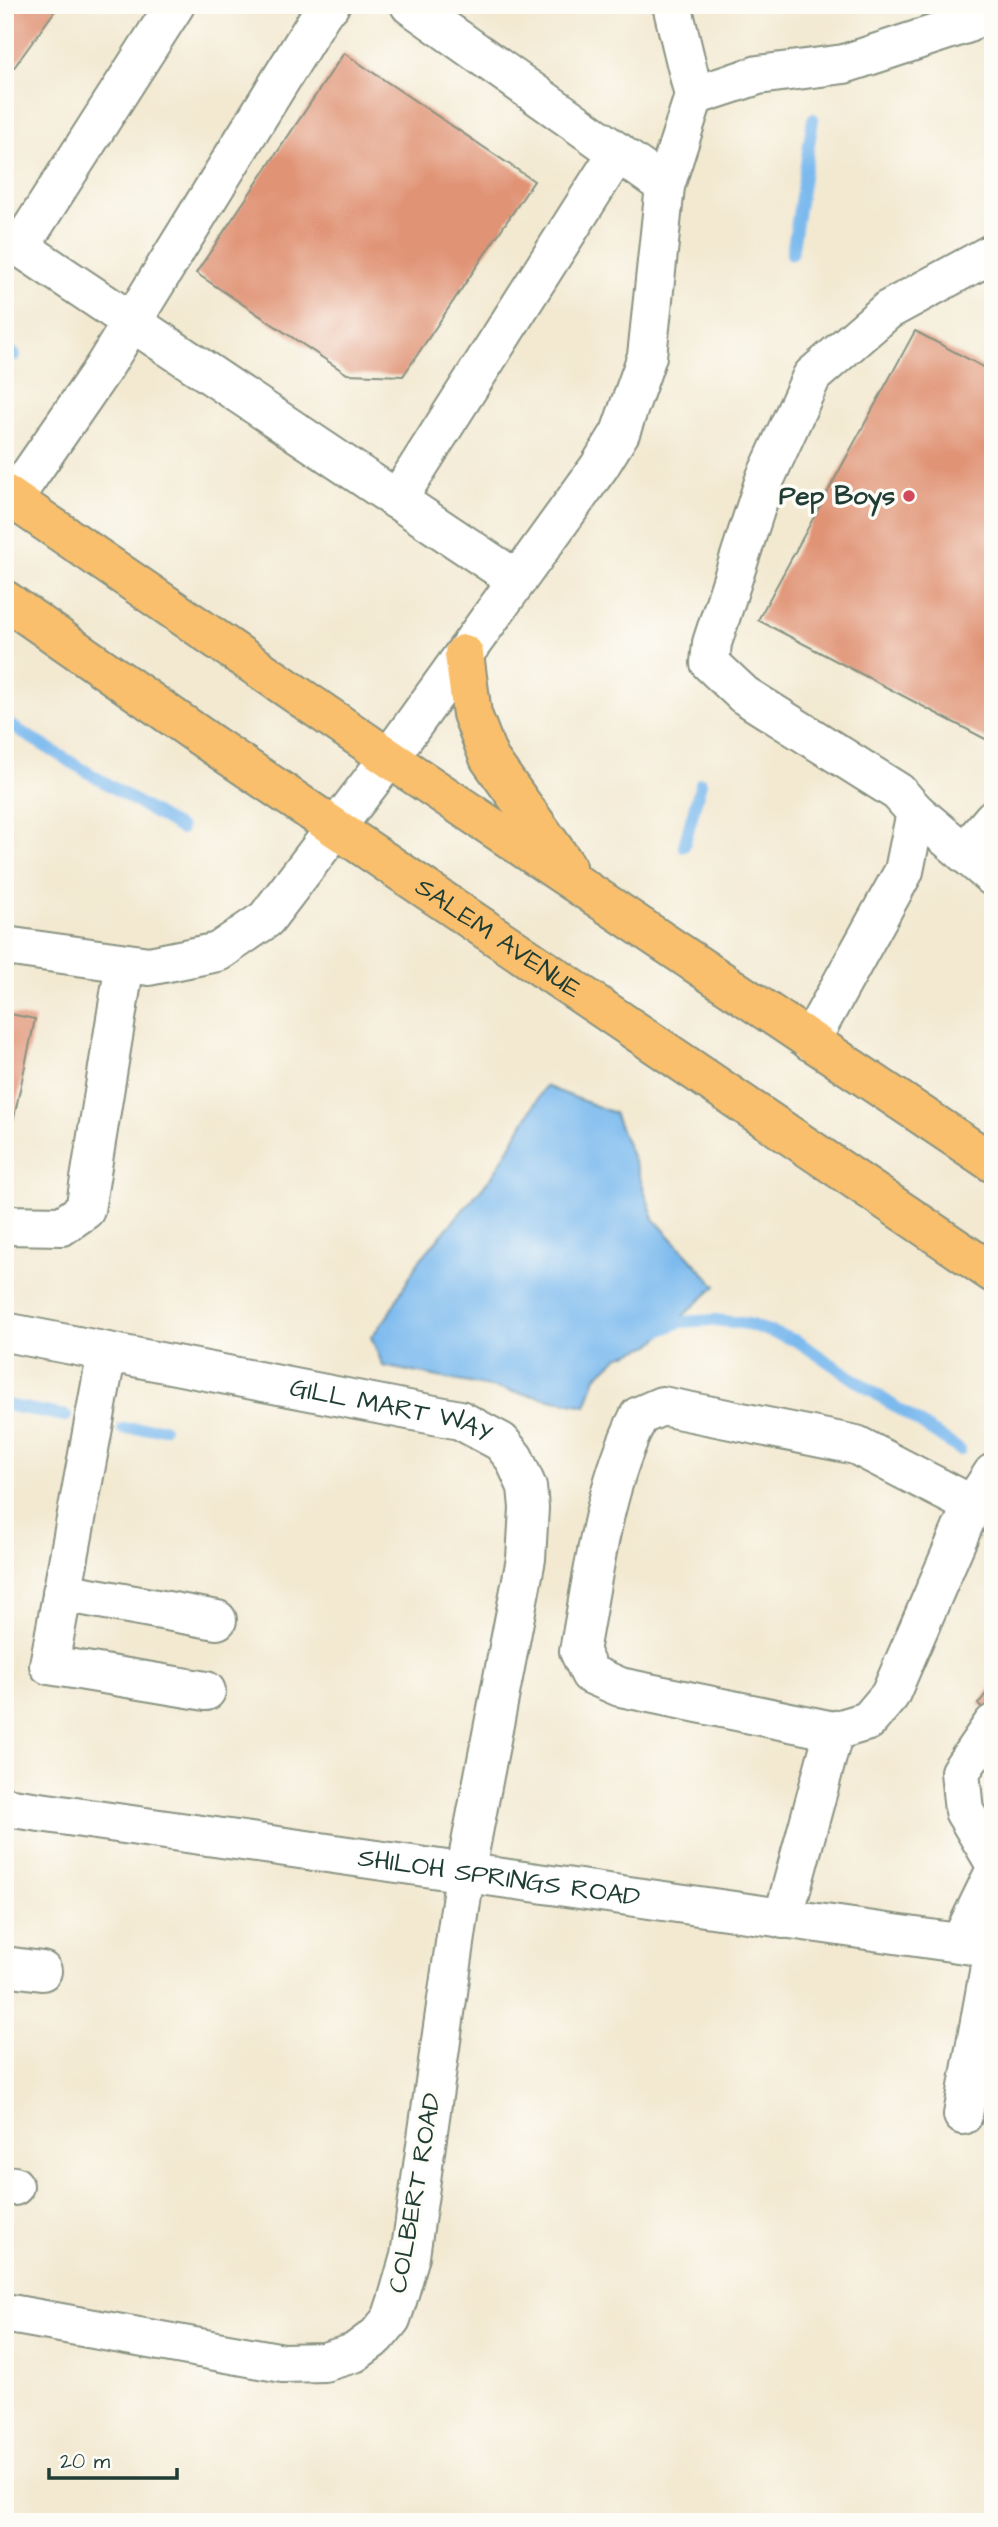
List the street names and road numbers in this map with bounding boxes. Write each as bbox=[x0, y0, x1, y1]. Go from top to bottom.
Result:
street label: SALEM AVENUE bbox=[408, 869, 588, 1007]
street label: GILL MART WAY bbox=[287, 1370, 499, 1452]
street label: SHILOH SPRINGS ROAD bbox=[355, 1840, 643, 1915]
street label: COLBERT ROAD bbox=[380, 2090, 450, 2296]

